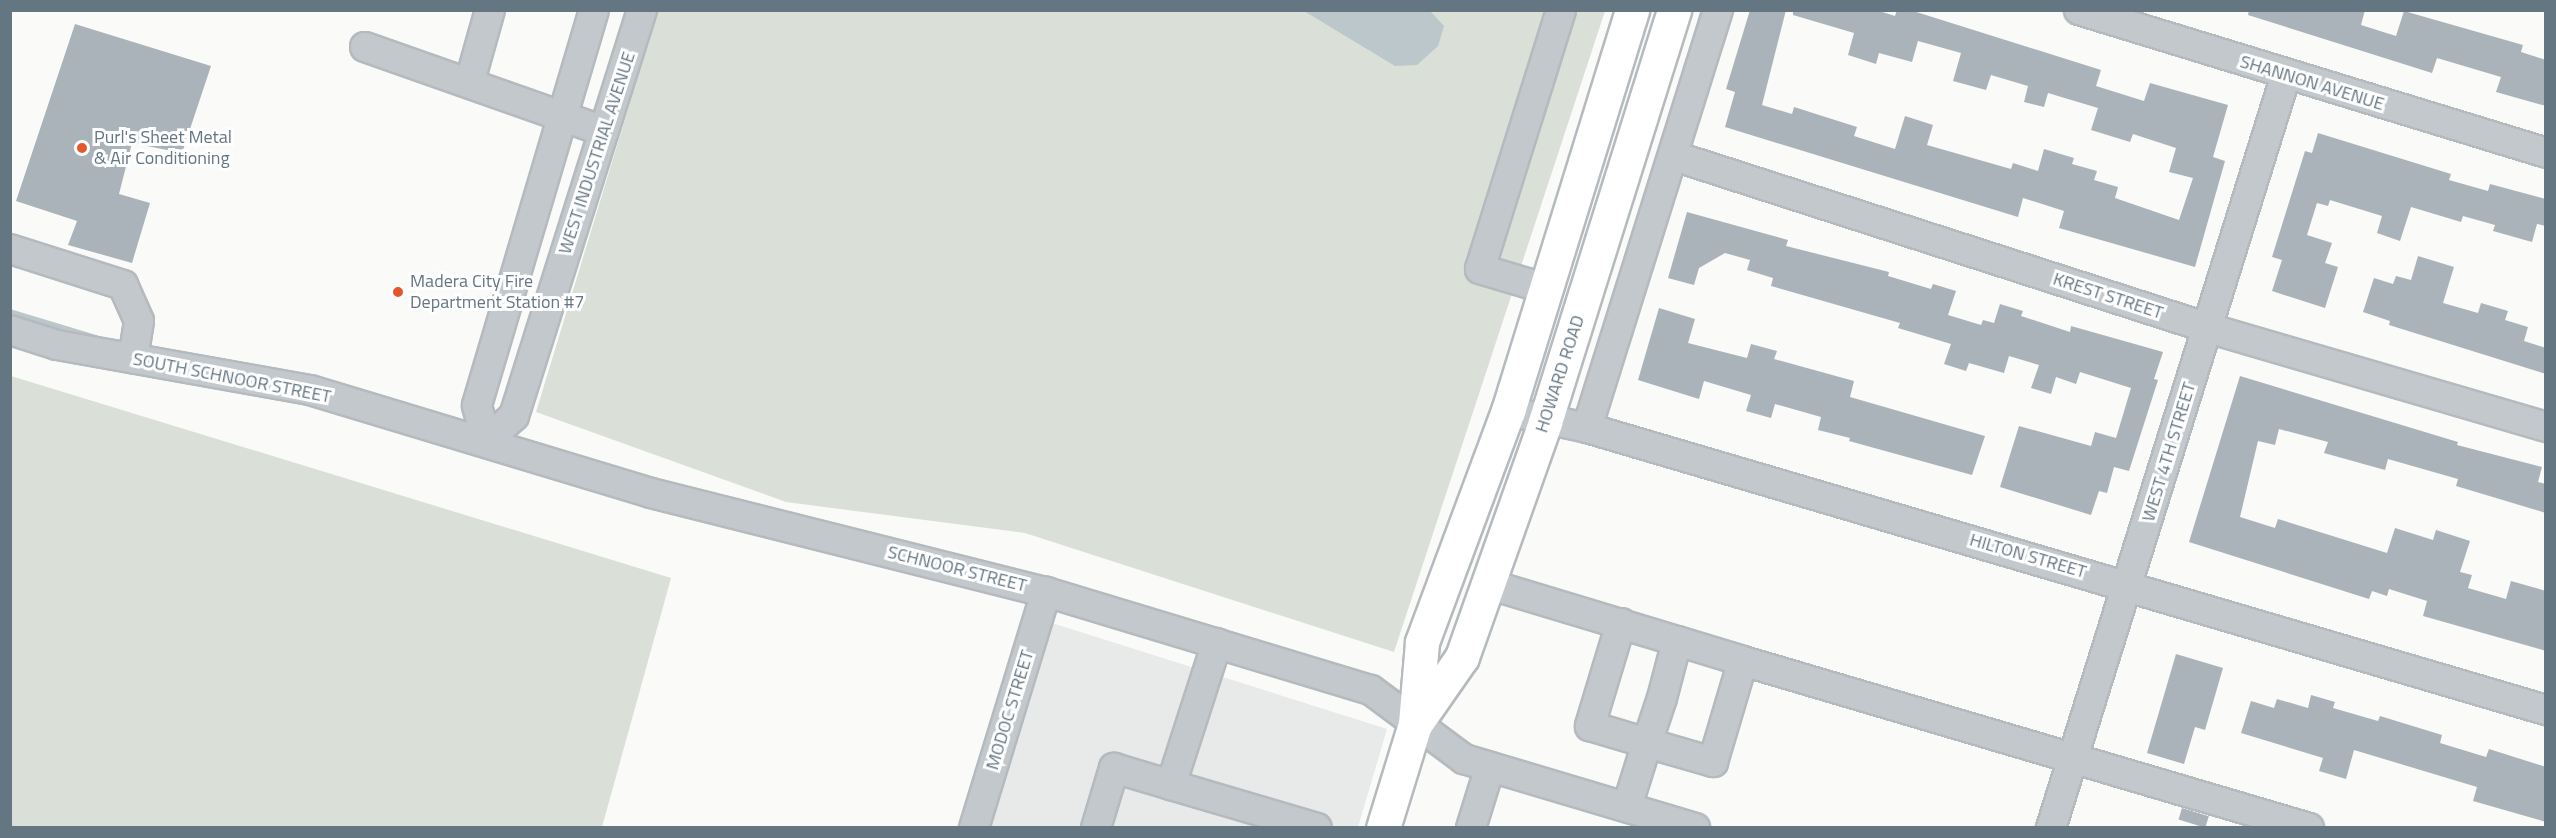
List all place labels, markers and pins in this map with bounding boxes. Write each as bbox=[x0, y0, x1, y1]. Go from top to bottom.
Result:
place label: Purl's Sheet Metal & Air Conditioning bbox=[94, 127, 232, 170]
marker: Purl's Sheet Metal & Air Conditioning bbox=[75, 141, 89, 155]
place label: Madera City Fire Department Station #7 bbox=[410, 271, 584, 314]
marker: Madera City Fire Department Station #7 bbox=[391, 285, 405, 299]

